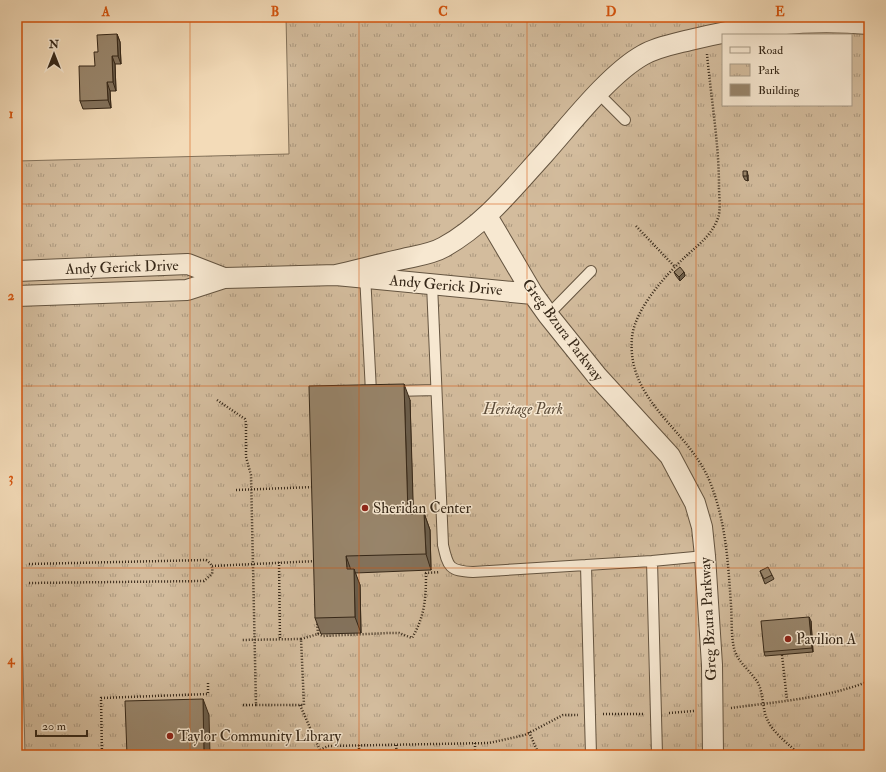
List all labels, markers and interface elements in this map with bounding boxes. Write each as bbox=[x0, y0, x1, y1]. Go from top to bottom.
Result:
text: A bbox=[101, 4, 111, 20]
text: B bbox=[271, 4, 279, 20]
text: C bbox=[438, 4, 448, 20]
text: D bbox=[606, 4, 617, 20]
text: E bbox=[775, 4, 785, 20]
north arrow bbox=[34, 34, 74, 74]
legend bbox=[722, 34, 852, 106]
text: N bbox=[48, 38, 60, 51]
text: Road bbox=[758, 43, 783, 58]
text: Park bbox=[758, 63, 780, 78]
text: Building bbox=[758, 83, 801, 98]
text: 1 bbox=[9, 106, 14, 122]
street label: Andy Gerick Drive bbox=[64, 256, 179, 279]
street label: Andy Gerick Drive bbox=[388, 271, 503, 300]
street label: Greg Bzura Parkway bbox=[518, 275, 608, 386]
text: 2 bbox=[8, 288, 15, 304]
park label: Heritage Park bbox=[482, 400, 563, 419]
text: 3 bbox=[9, 470, 14, 486]
place label: Sheridan Center bbox=[373, 499, 471, 518]
marker: Sheridan Center bbox=[360, 503, 370, 513]
street label: Greg Bzura Parkway bbox=[696, 556, 721, 681]
place label: Pavilion A bbox=[796, 630, 857, 649]
marker: Pavilion A bbox=[783, 634, 793, 644]
text: 4 bbox=[6, 652, 15, 668]
scale bar bbox=[36, 712, 87, 738]
text: 20 m bbox=[42, 719, 67, 734]
place label: Taylor Community Library bbox=[178, 727, 342, 746]
marker: Taylor Community Library bbox=[165, 731, 175, 741]

